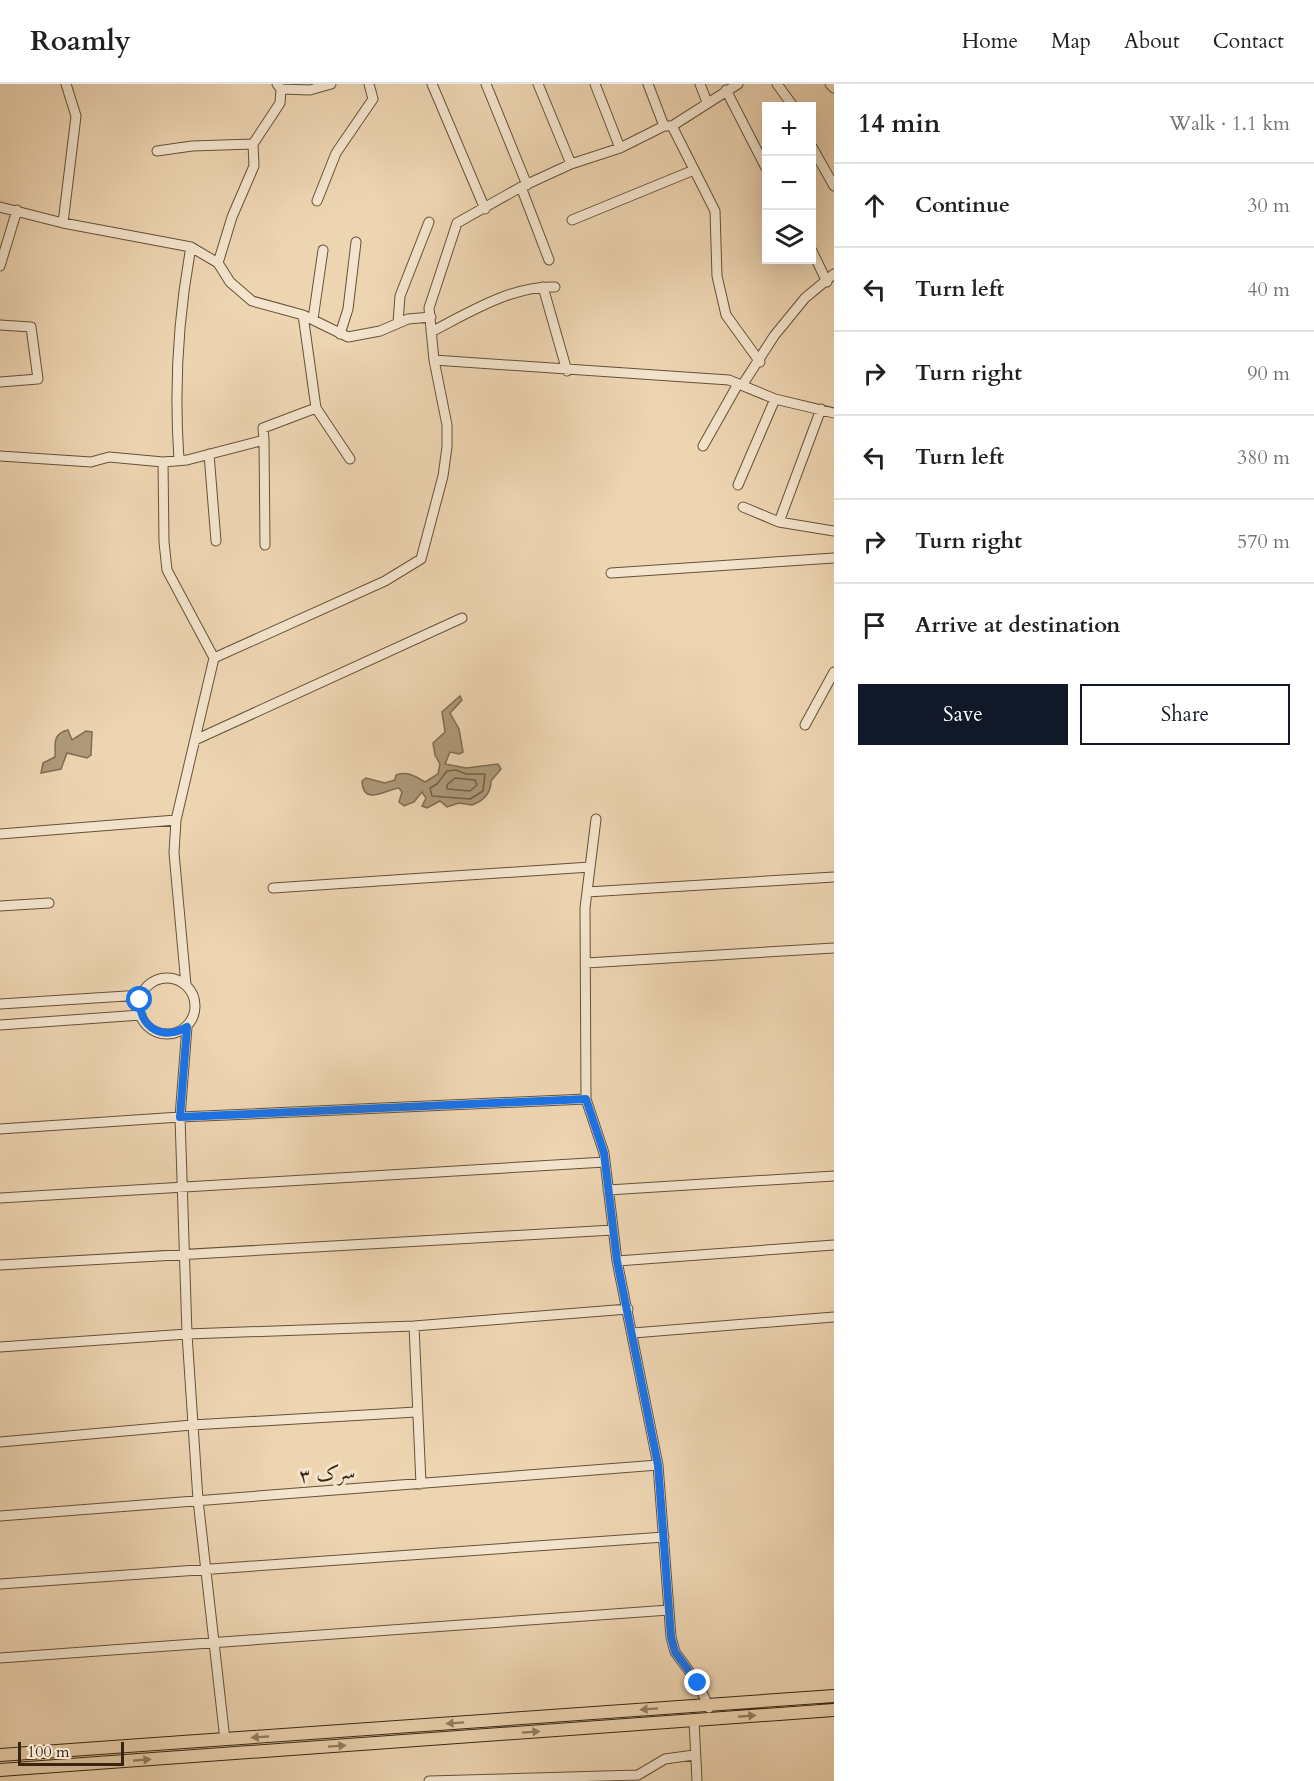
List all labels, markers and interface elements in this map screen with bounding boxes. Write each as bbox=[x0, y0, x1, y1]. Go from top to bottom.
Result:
text: Roamly bbox=[30, 22, 131, 60]
text: Home bbox=[962, 27, 1018, 56]
text: Map bbox=[1051, 27, 1091, 56]
text: About bbox=[1124, 27, 1180, 56]
text: Contact bbox=[1213, 27, 1284, 56]
map controls bbox=[762, 102, 816, 264]
button: + bbox=[762, 102, 816, 156]
text: 14 min bbox=[858, 106, 941, 141]
text: Walk · 1.1 km bbox=[1169, 110, 1290, 137]
button: − bbox=[762, 156, 816, 210]
icon: ahead bbox=[858, 189, 891, 222]
text: Continue bbox=[915, 190, 1010, 220]
text: 30 m bbox=[1247, 192, 1290, 219]
button: layers bbox=[762, 210, 816, 264]
icon: left bbox=[858, 273, 891, 306]
text: Turn left bbox=[915, 274, 1004, 304]
text: 40 m bbox=[1247, 276, 1290, 303]
icon: right bbox=[858, 357, 891, 390]
text: Turn right bbox=[915, 358, 1022, 388]
text: 90 m bbox=[1247, 360, 1290, 387]
icon: left bbox=[858, 441, 891, 474]
text: Turn left bbox=[915, 442, 1004, 472]
text: 380 m bbox=[1237, 444, 1290, 471]
icon: right bbox=[858, 525, 891, 558]
text: Turn right bbox=[915, 526, 1022, 556]
text: 570 m bbox=[1237, 528, 1290, 555]
icon: arrive bbox=[858, 609, 891, 642]
text: Arrive at destination bbox=[915, 610, 1120, 640]
button: Save bbox=[858, 684, 1068, 745]
button: Share bbox=[1080, 684, 1290, 745]
route start bbox=[126, 986, 152, 1012]
street label: سرک ۳ bbox=[298, 1458, 356, 1489]
route end bbox=[684, 1669, 710, 1695]
one-way arrow bbox=[640, 1704, 659, 1714]
one-way arrow bbox=[737, 1712, 756, 1721]
one-way arrow bbox=[445, 1718, 464, 1728]
one-way arrow bbox=[522, 1727, 541, 1737]
one-way arrow bbox=[251, 1733, 270, 1742]
scale bar bbox=[18, 1739, 124, 1766]
text: 100 m bbox=[27, 1741, 69, 1763]
one-way arrow bbox=[327, 1741, 346, 1751]
one-way arrow bbox=[133, 1755, 152, 1765]

